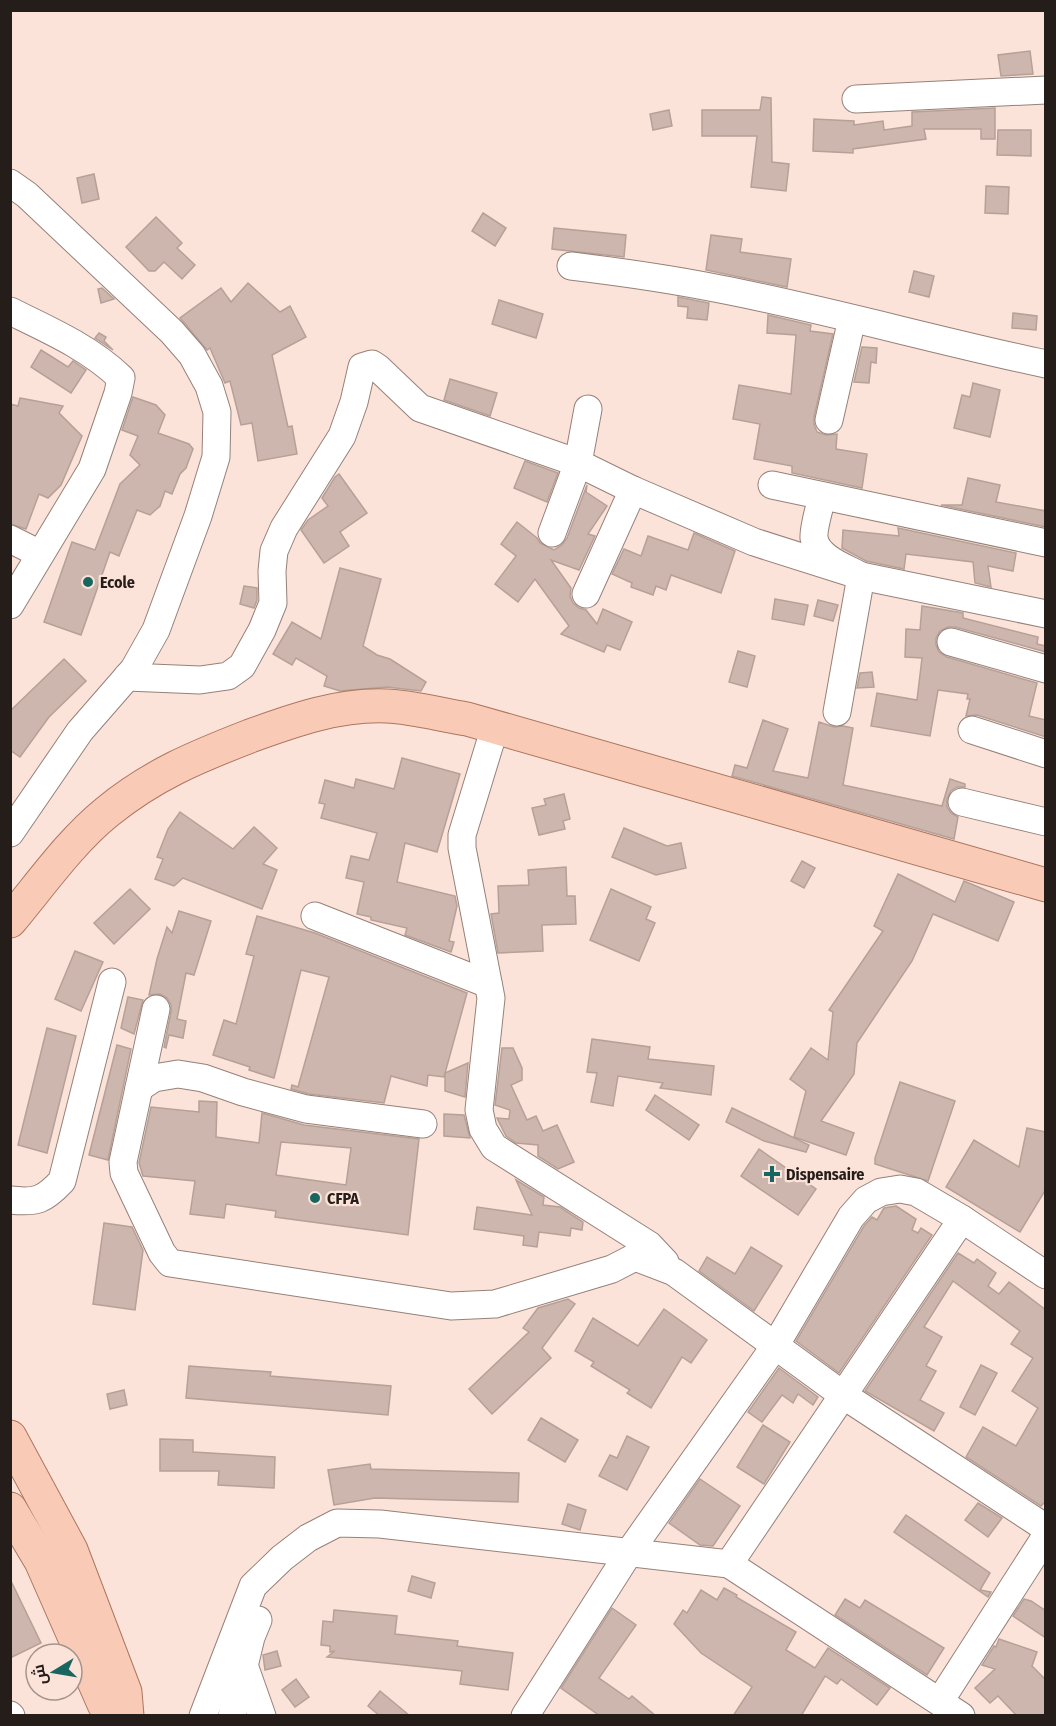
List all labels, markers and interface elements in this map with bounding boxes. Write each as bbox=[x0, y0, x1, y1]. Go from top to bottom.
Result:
place label: Ecole bbox=[100, 573, 135, 592]
marker: Ecole bbox=[81, 575, 95, 589]
marker: Dispensaire bbox=[763, 1165, 781, 1183]
place label: Dispensaire bbox=[786, 1165, 864, 1184]
place label: CFPA bbox=[327, 1189, 359, 1208]
marker: CFPA bbox=[308, 1191, 322, 1205]
north arrow bbox=[24, 1642, 84, 1702]
text: ش bbox=[28, 1663, 51, 1687]

